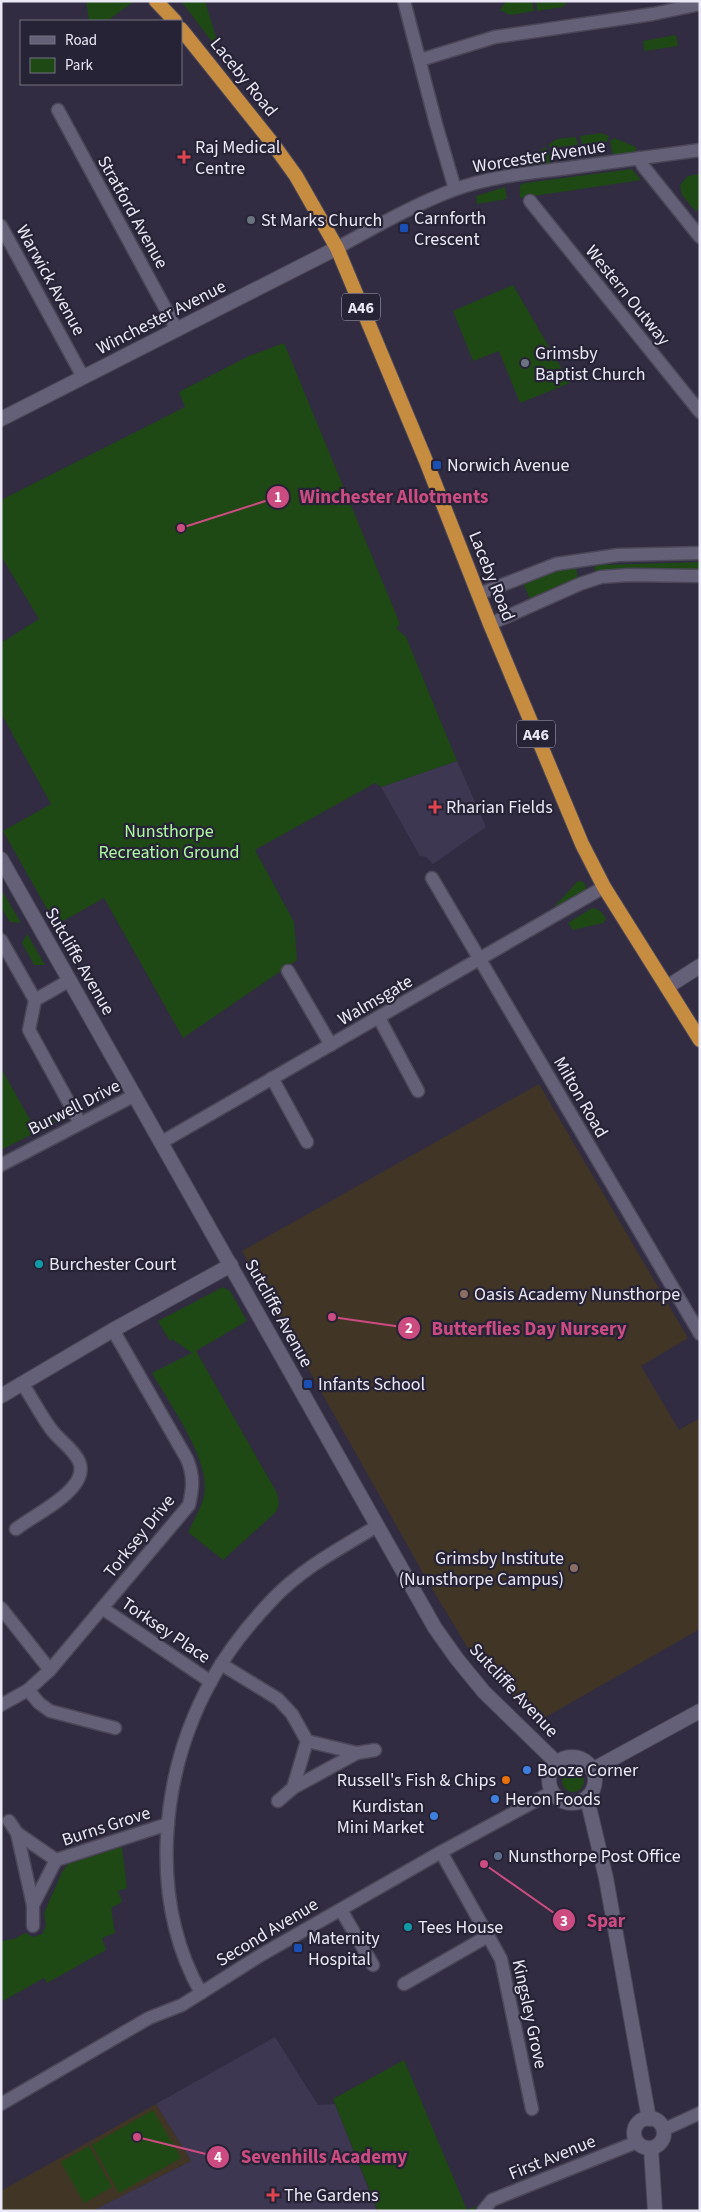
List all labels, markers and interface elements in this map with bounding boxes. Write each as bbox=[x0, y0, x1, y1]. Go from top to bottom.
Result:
legend bbox=[20, 20, 182, 85]
text: Road bbox=[65, 30, 97, 51]
street label: Laceby Road bbox=[204, 32, 283, 122]
text: Park bbox=[65, 55, 94, 76]
street label: Worcester Avenue bbox=[471, 134, 607, 179]
place label: Raj Medical Centre bbox=[195, 135, 280, 181]
marker: Raj Medical Centre bbox=[177, 150, 191, 164]
street label: Stratford Avenue bbox=[91, 151, 174, 273]
place label: Carnforth Crescent bbox=[414, 206, 486, 252]
place label: St Marks Church bbox=[261, 208, 382, 233]
marker: St Marks Church bbox=[245, 214, 257, 226]
street label: Warwick Avenue bbox=[10, 220, 91, 340]
marker: Carnforth Crescent bbox=[398, 222, 410, 234]
street label: Western Outway bbox=[579, 240, 676, 351]
street label: Winchester Avenue bbox=[92, 274, 230, 361]
road number: A46 bbox=[342, 294, 380, 320]
place label: Grimsby Baptist Church bbox=[535, 341, 646, 387]
marker: Grimsby Baptist Church bbox=[519, 357, 531, 369]
place label: Norwich Avenue bbox=[447, 453, 570, 478]
marker: Norwich Avenue bbox=[431, 459, 443, 471]
callout: Winchester Allotments bbox=[265, 480, 499, 514]
text: Winchester Allotments bbox=[300, 484, 488, 511]
text: 1 bbox=[274, 487, 282, 508]
street label: Laceby Road bbox=[462, 527, 521, 625]
road number: A46 bbox=[517, 721, 555, 748]
place label: Rharian Fields bbox=[446, 795, 553, 820]
marker: Rharian Fields bbox=[428, 800, 442, 814]
park label: Nunsthorpe Recreation Ground bbox=[98, 819, 240, 865]
street label: Sutcliffe Avenue bbox=[39, 903, 121, 1020]
street label: Walmsgate bbox=[333, 969, 417, 1032]
street label: Milton Road bbox=[547, 1052, 614, 1142]
street label: Burwell Drive bbox=[24, 1073, 125, 1141]
place label: Burchester Court bbox=[49, 1252, 176, 1277]
street label: Sutcliffe Avenue bbox=[238, 1254, 319, 1372]
marker: Burchester Court bbox=[33, 1258, 45, 1270]
place label: Oasis Academy Nunsthorpe bbox=[474, 1282, 680, 1307]
marker: Oasis Academy Nunsthorpe bbox=[458, 1288, 470, 1300]
callout: Butterflies Day Nursery bbox=[397, 1311, 637, 1345]
text: Butterflies Day Nursery bbox=[431, 1316, 627, 1343]
text: 2 bbox=[405, 1318, 413, 1339]
place label: Infants School bbox=[318, 1372, 425, 1397]
marker: Infants School bbox=[302, 1378, 314, 1390]
street label: Torksey Drive bbox=[98, 1489, 181, 1583]
place label: Grimsby Institute (Nunsthorpe Campus) bbox=[399, 1546, 564, 1592]
marker: Grimsby Institute (Nunsthorpe Campus) bbox=[568, 1562, 580, 1574]
street label: Torksey Place bbox=[116, 1591, 215, 1669]
street label: Sutcliffe Avenue bbox=[463, 1638, 564, 1743]
place label: Booze Corner bbox=[537, 1758, 639, 1783]
marker: Booze Corner bbox=[521, 1764, 533, 1776]
place label: Russell's Fish & Chips bbox=[337, 1768, 496, 1793]
marker: Russell's Fish & Chips bbox=[500, 1774, 512, 1786]
place label: Heron Foods bbox=[505, 1787, 601, 1812]
marker: Heron Foods bbox=[489, 1793, 501, 1805]
place label: Kurdistan Mini Market bbox=[337, 1794, 424, 1840]
street label: Burns Grove bbox=[59, 1800, 154, 1853]
marker: Kurdistan Mini Market bbox=[428, 1810, 440, 1822]
place label: Nunsthorpe Post Office bbox=[508, 1844, 681, 1869]
marker: Nunsthorpe Post Office bbox=[492, 1850, 504, 1862]
street label: Second Avenue bbox=[212, 1892, 323, 1973]
callout: Spar bbox=[551, 1903, 635, 1937]
text: Spar bbox=[587, 1908, 626, 1935]
text: 3 bbox=[560, 1911, 568, 1932]
place label: Tees House bbox=[418, 1915, 503, 1940]
marker: Tees House bbox=[402, 1921, 414, 1933]
place label: Maternity Hospital bbox=[308, 1926, 380, 1972]
marker: Maternity Hospital bbox=[292, 1942, 304, 1954]
street label: Kingsley Grove bbox=[506, 1957, 553, 2071]
street label: First Avenue bbox=[505, 2129, 600, 2186]
callout: Sevenhills Academy bbox=[205, 2140, 417, 2174]
text: Sevenhills Academy bbox=[241, 2144, 407, 2171]
text: 4 bbox=[214, 2147, 222, 2168]
place label: The Gardens bbox=[284, 2183, 379, 2208]
marker: The Gardens bbox=[266, 2188, 280, 2202]

